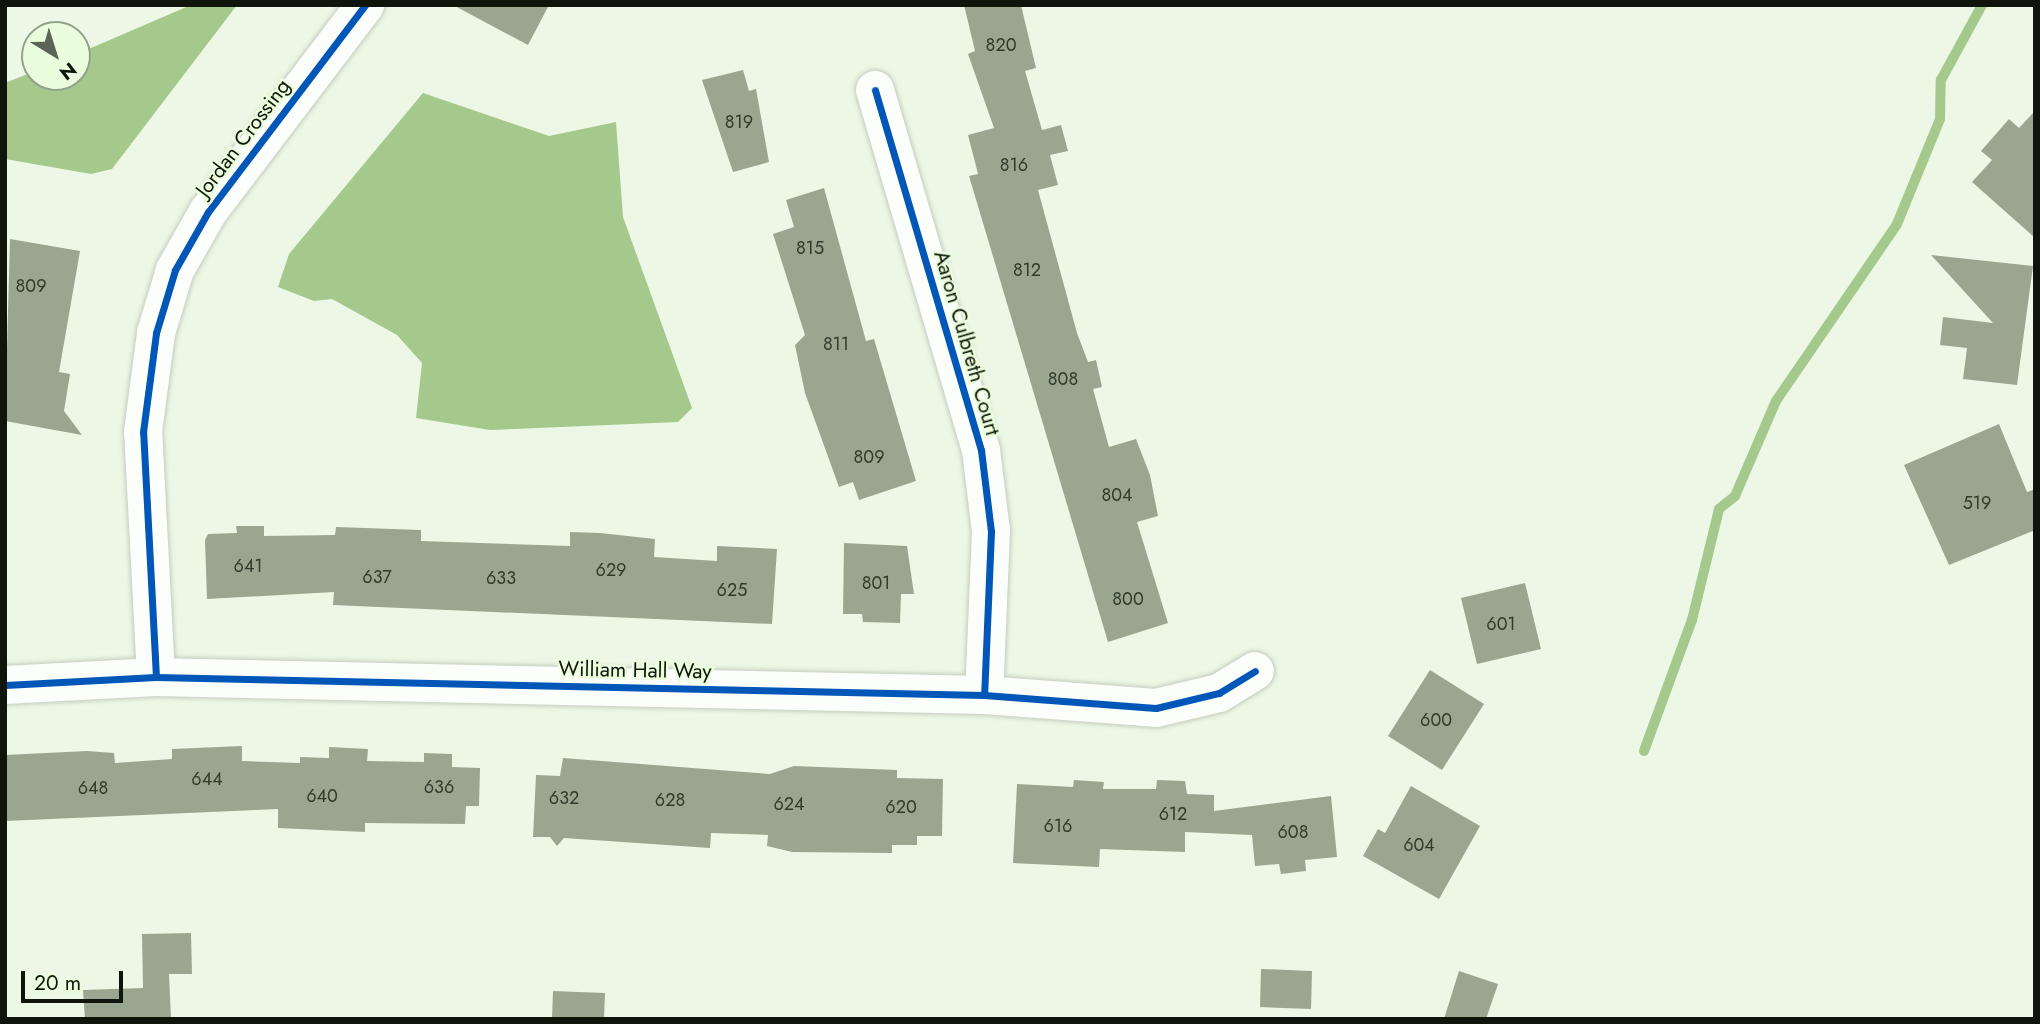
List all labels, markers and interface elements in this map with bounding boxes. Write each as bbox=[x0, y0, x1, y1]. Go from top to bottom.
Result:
north arrow bbox=[21, 21, 91, 91]
house number: 820 bbox=[986, 34, 1016, 56]
text: N bbox=[54, 56, 82, 87]
street label: Jordan Crossing bbox=[190, 74, 296, 202]
house number: 819 bbox=[725, 111, 753, 133]
house number: 816 bbox=[1000, 154, 1028, 176]
house number: 815 bbox=[796, 237, 824, 259]
street label: Aaron Culbreth Court bbox=[929, 248, 1005, 438]
house number: 812 bbox=[1013, 259, 1041, 281]
house number: 809 bbox=[16, 275, 46, 297]
house number: 811 bbox=[823, 333, 849, 355]
house number: 808 bbox=[1048, 368, 1078, 390]
house number: 809 bbox=[854, 446, 884, 468]
house number: 804 bbox=[1101, 484, 1133, 506]
house number: 519 bbox=[1963, 492, 1991, 514]
house number: 641 bbox=[234, 555, 262, 577]
house number: 629 bbox=[596, 559, 626, 581]
house number: 637 bbox=[362, 566, 392, 588]
house number: 633 bbox=[486, 567, 516, 589]
house number: 801 bbox=[862, 572, 890, 594]
house number: 625 bbox=[717, 579, 747, 601]
house number: 800 bbox=[1112, 588, 1144, 610]
house number: 601 bbox=[1486, 613, 1516, 635]
street label: William Hall Way bbox=[558, 656, 712, 684]
house number: 600 bbox=[1420, 709, 1452, 731]
house number: 644 bbox=[191, 768, 223, 790]
house number: 636 bbox=[424, 776, 454, 798]
house number: 648 bbox=[78, 777, 108, 799]
house number: 640 bbox=[306, 785, 338, 807]
house number: 632 bbox=[549, 787, 579, 809]
house number: 628 bbox=[655, 789, 685, 811]
house number: 624 bbox=[773, 793, 805, 815]
house number: 620 bbox=[885, 796, 917, 818]
house number: 612 bbox=[1159, 803, 1187, 825]
house number: 616 bbox=[1044, 815, 1072, 837]
house number: 608 bbox=[1278, 821, 1308, 843]
house number: 604 bbox=[1403, 834, 1435, 856]
scale bar bbox=[24, 958, 126, 1002]
text: 20 m bbox=[34, 968, 81, 998]

